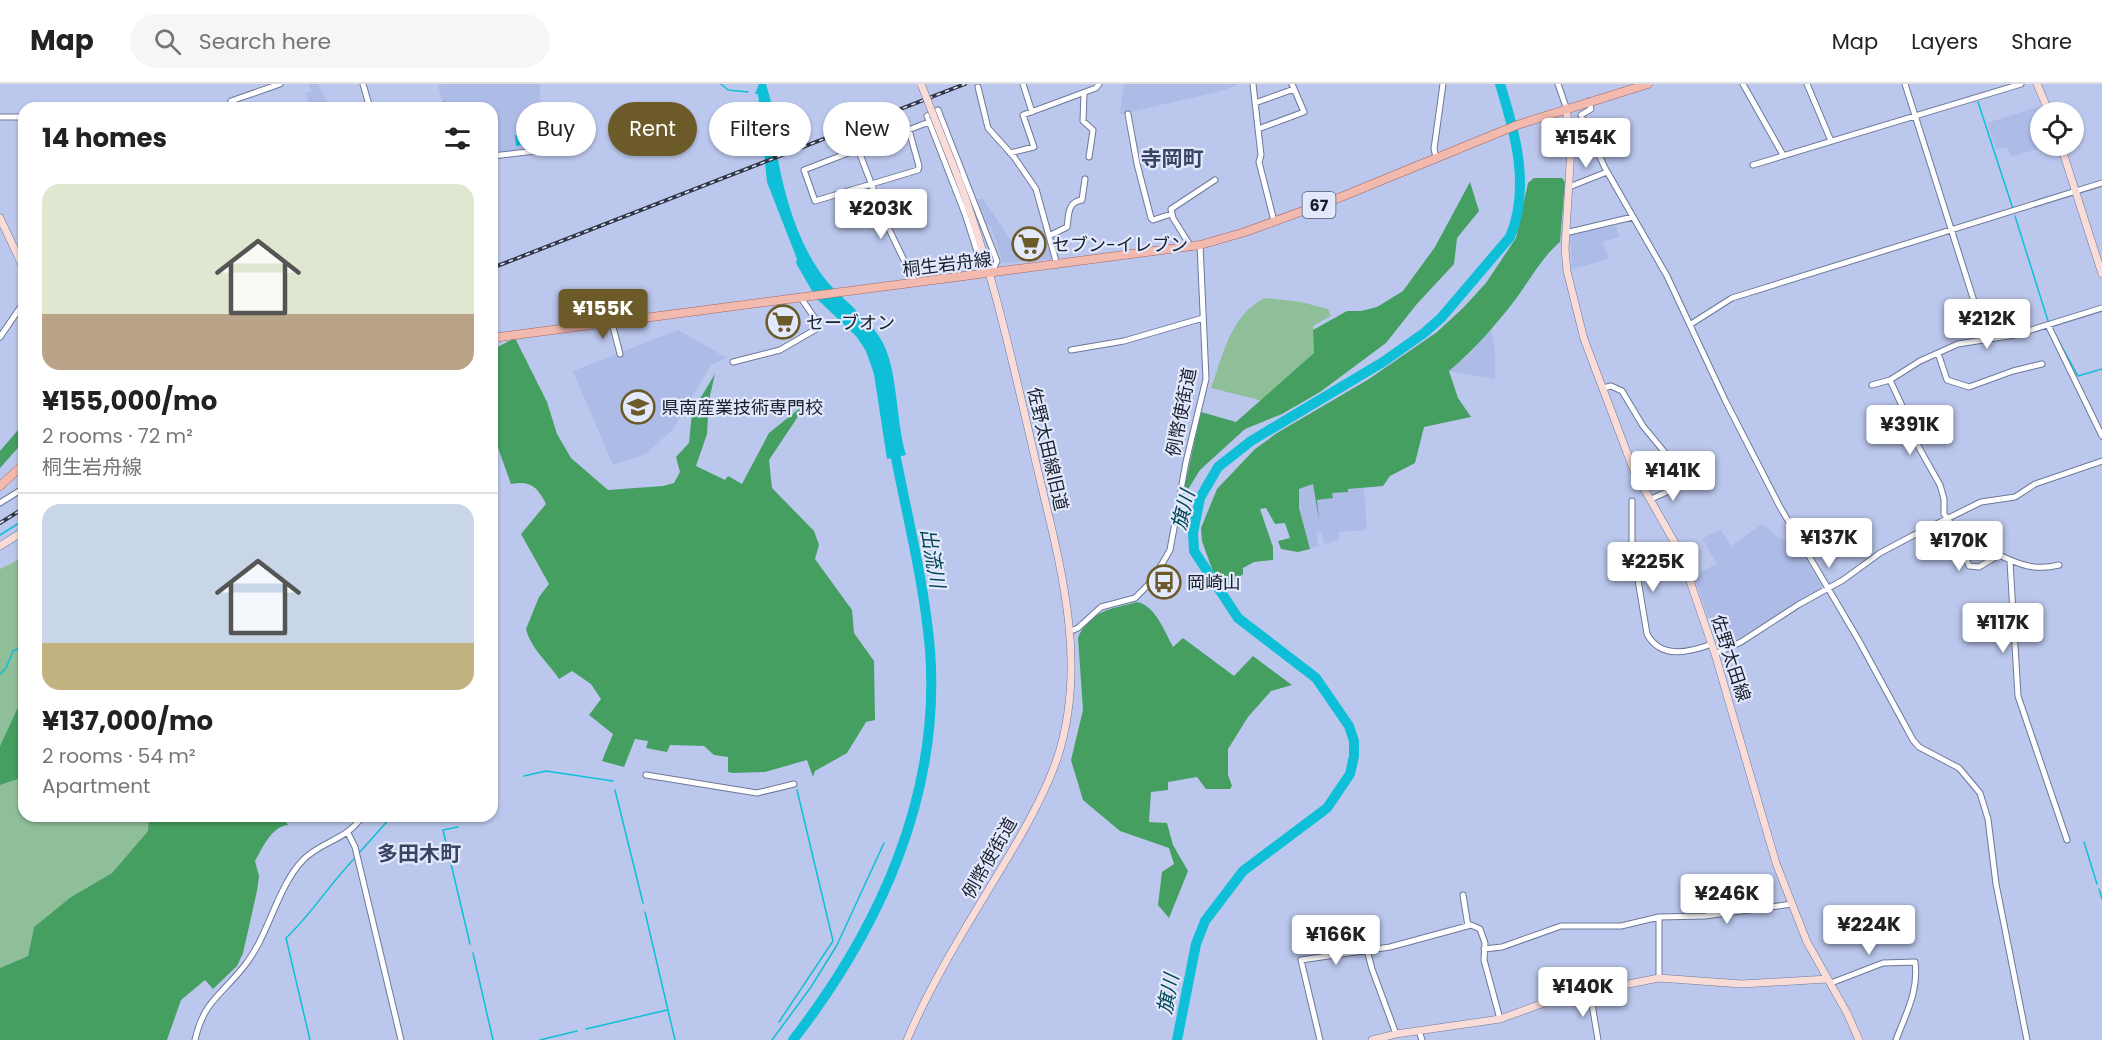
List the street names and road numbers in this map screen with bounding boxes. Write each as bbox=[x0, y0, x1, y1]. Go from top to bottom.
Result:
road number: 67 bbox=[1302, 192, 1336, 218]
street label: 桐生岩舟線 bbox=[901, 246, 993, 282]
street label: 例幣使街道 bbox=[1160, 365, 1202, 459]
street label: 佐野太田線旧道 bbox=[1022, 385, 1074, 513]
street label: 佐野太田線 bbox=[1705, 611, 1757, 705]
street label: 例幣使街道 bbox=[956, 813, 1022, 903]

